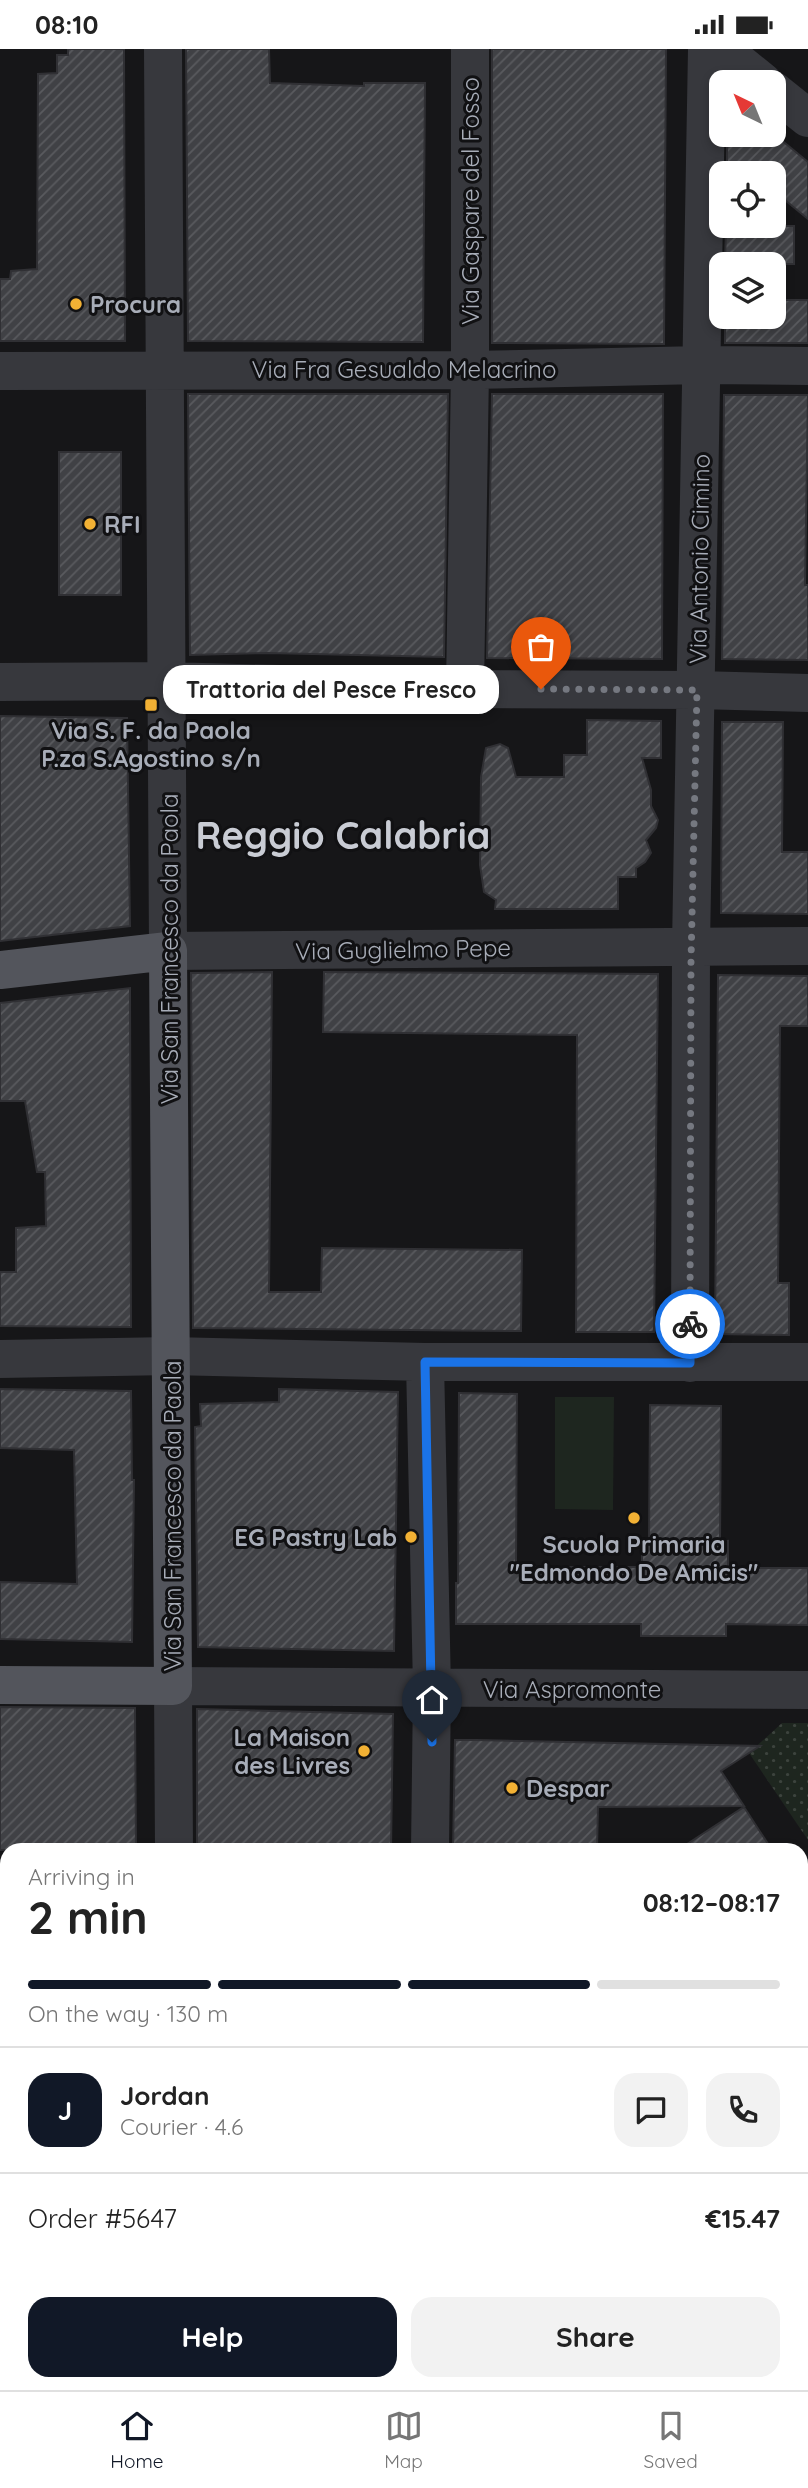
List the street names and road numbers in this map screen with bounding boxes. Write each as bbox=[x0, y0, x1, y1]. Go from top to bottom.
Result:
street label: Via Gaspare del Fosso bbox=[455, 77, 485, 325]
street label: Via Fra Gesualdo Melacrino bbox=[252, 354, 556, 384]
street label: Via Antonio Cimino bbox=[682, 454, 716, 664]
street label: Via San Francesco da Paola bbox=[154, 793, 184, 1105]
street label: Via Guglielmo Pepe bbox=[295, 932, 511, 966]
street label: Via San Francesco da Paola bbox=[157, 1360, 187, 1672]
street label: Via Aspromonte bbox=[483, 1674, 661, 1704]

